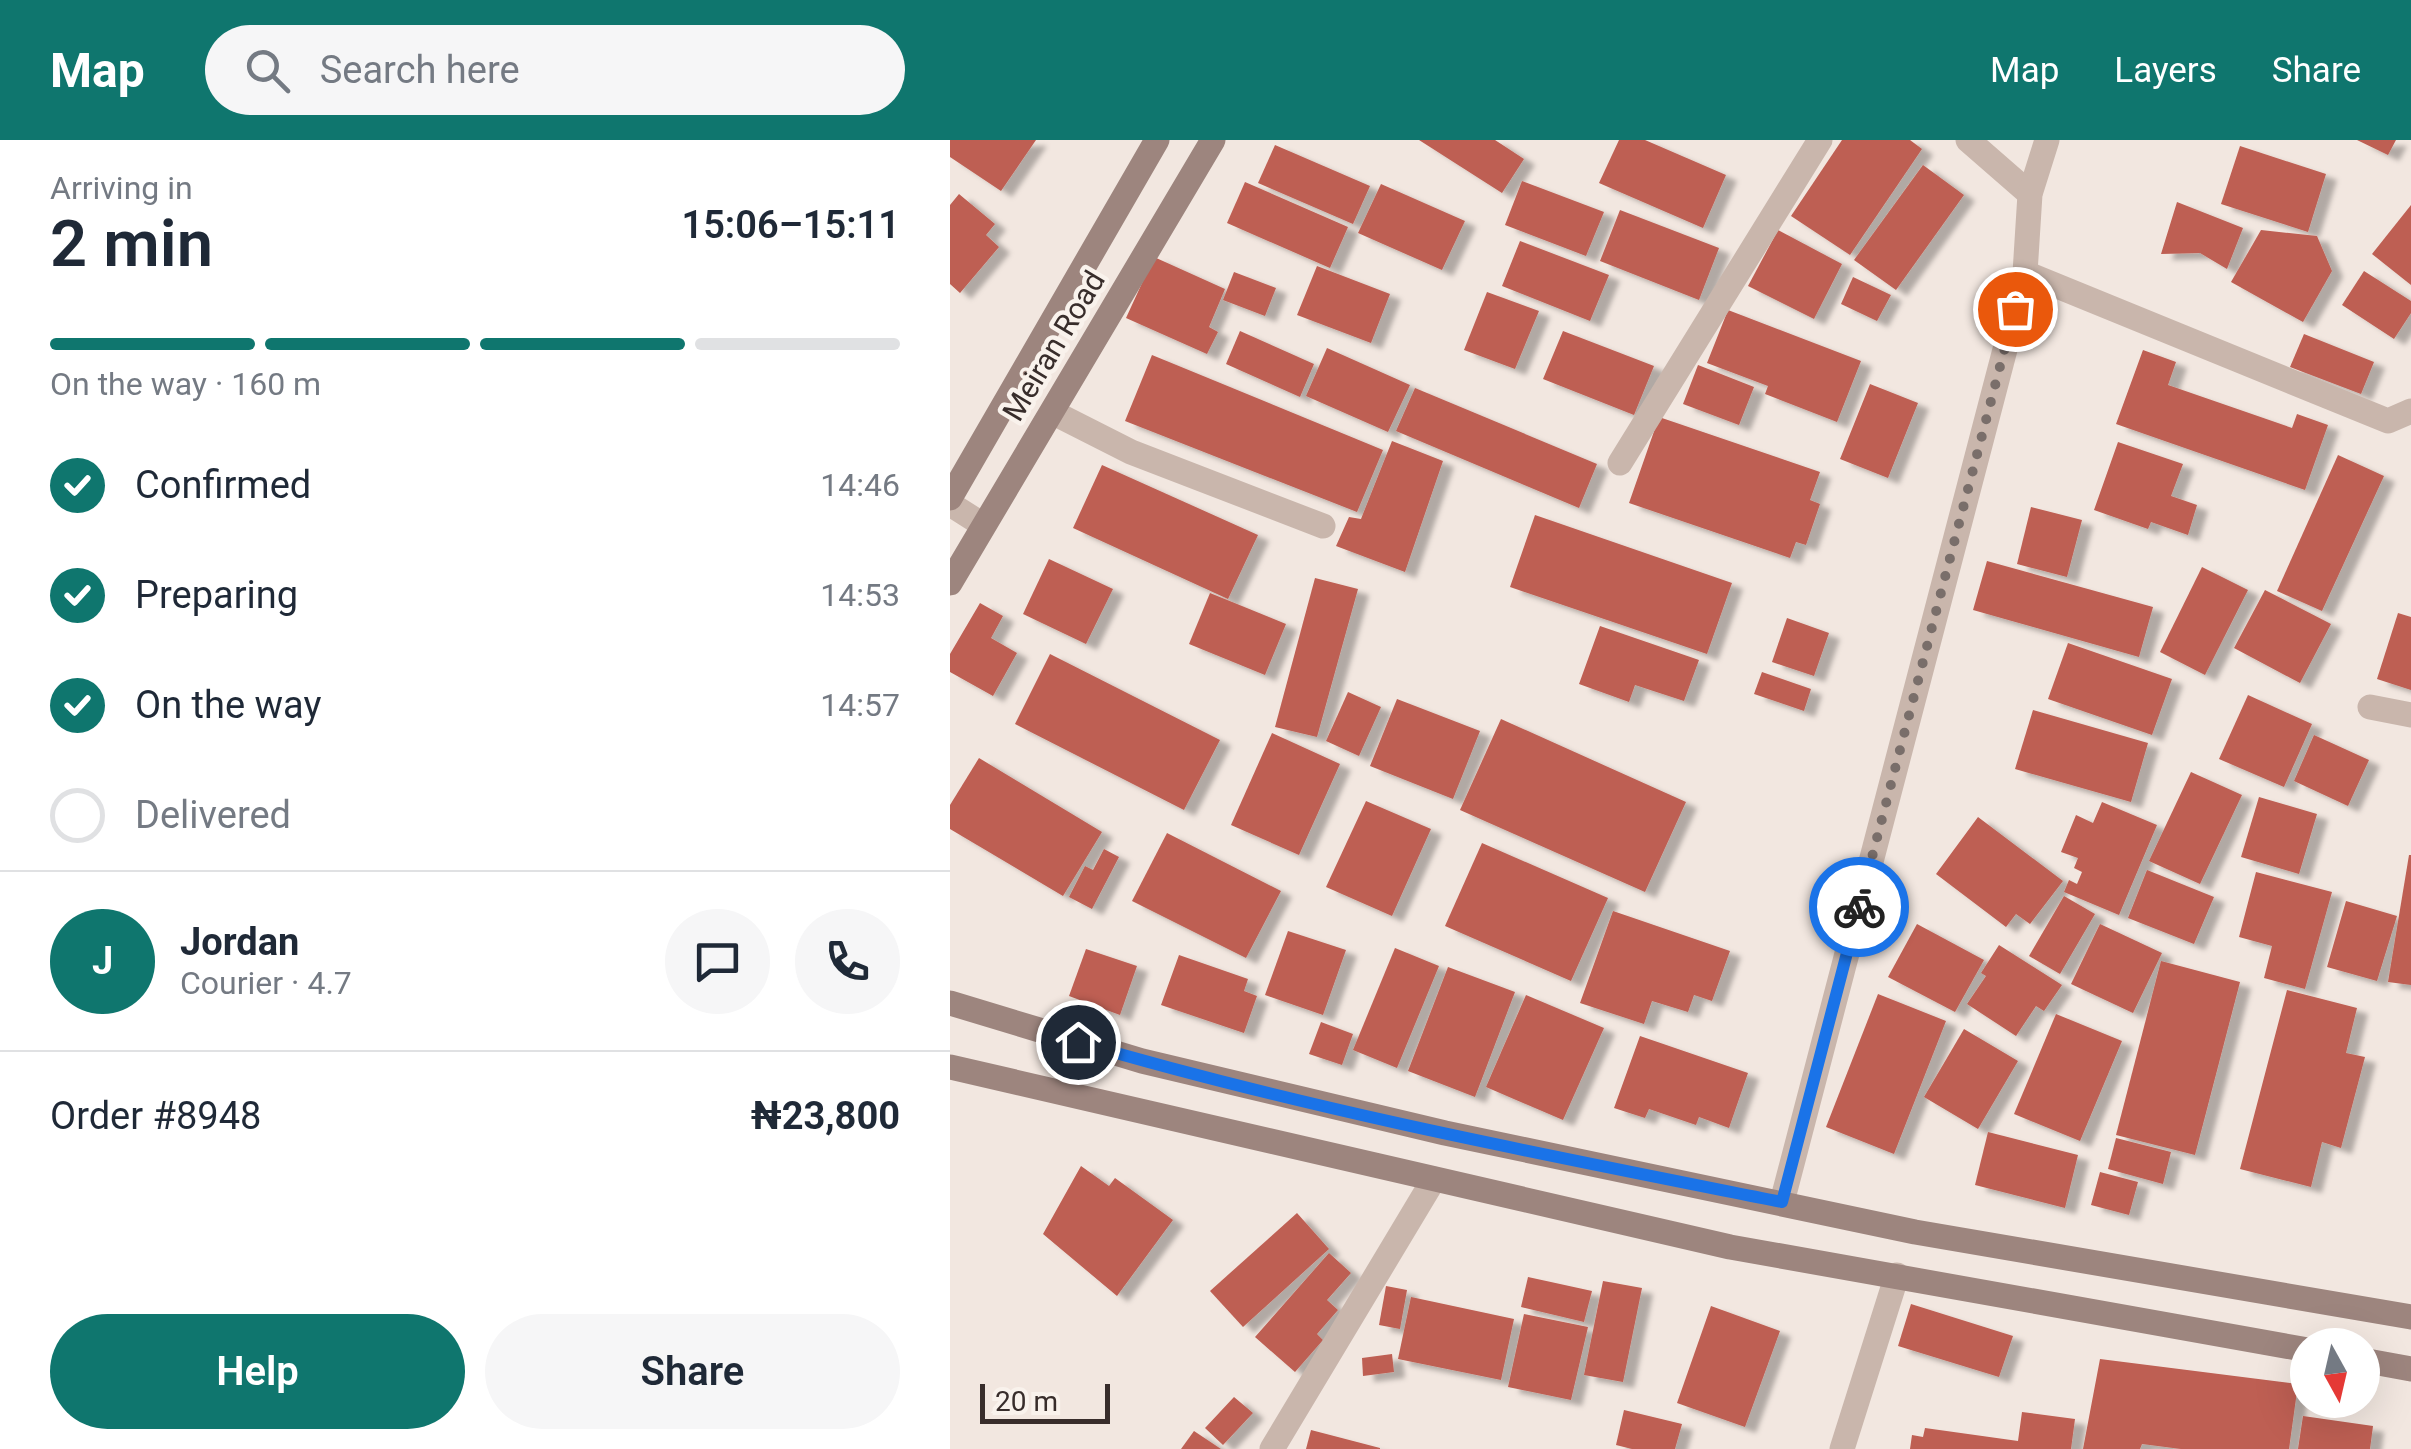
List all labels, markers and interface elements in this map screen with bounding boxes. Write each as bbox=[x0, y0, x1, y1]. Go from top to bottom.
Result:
search box bbox=[205, 25, 905, 115]
text: Map bbox=[50, 42, 145, 99]
icon: search bbox=[240, 43, 295, 98]
text: Search here bbox=[320, 48, 520, 92]
text: Map bbox=[1990, 50, 2059, 91]
text: Layers bbox=[2114, 50, 2217, 91]
text: Share bbox=[2272, 50, 2361, 91]
text: Arriving in bbox=[50, 169, 193, 207]
text: 15:06–15:11 bbox=[681, 203, 900, 247]
text: 2 min bbox=[50, 206, 213, 282]
street label: Meiran Road bbox=[995, 265, 1112, 427]
pin bbox=[1973, 267, 2058, 352]
icon: bag bbox=[1988, 282, 2043, 337]
text: On the way · 160 m bbox=[50, 365, 321, 403]
icon: check bbox=[50, 458, 105, 513]
text: Confirmed bbox=[135, 463, 311, 507]
text: 14:46 bbox=[820, 466, 900, 504]
icon: check bbox=[50, 568, 105, 623]
text: Preparing bbox=[135, 573, 298, 617]
text: 14:53 bbox=[820, 576, 900, 614]
icon: check bbox=[50, 678, 105, 733]
text: On the way bbox=[135, 683, 321, 727]
text: 14:57 bbox=[820, 686, 900, 724]
text: Delivered bbox=[135, 793, 291, 837]
courier bbox=[1809, 857, 1909, 957]
icon: bike bbox=[1832, 880, 1887, 935]
button: chat bbox=[665, 909, 770, 1014]
button: phone bbox=[795, 909, 900, 1014]
text: Jordan bbox=[180, 920, 299, 964]
text: J bbox=[92, 939, 113, 983]
text: Courier · 4.7 bbox=[180, 964, 352, 1002]
pin bbox=[1036, 1000, 1121, 1085]
icon: home bbox=[1051, 1015, 1106, 1070]
text: Order #8948 bbox=[50, 1094, 261, 1138]
text: ₦23,800 bbox=[751, 1094, 900, 1138]
button: Help bbox=[50, 1314, 465, 1429]
button: Share bbox=[485, 1314, 900, 1429]
north arrow bbox=[2290, 1328, 2380, 1418]
map controls bbox=[2290, 1328, 2380, 1418]
scale bar bbox=[980, 1379, 1110, 1424]
text: 20 m bbox=[995, 1385, 1058, 1418]

